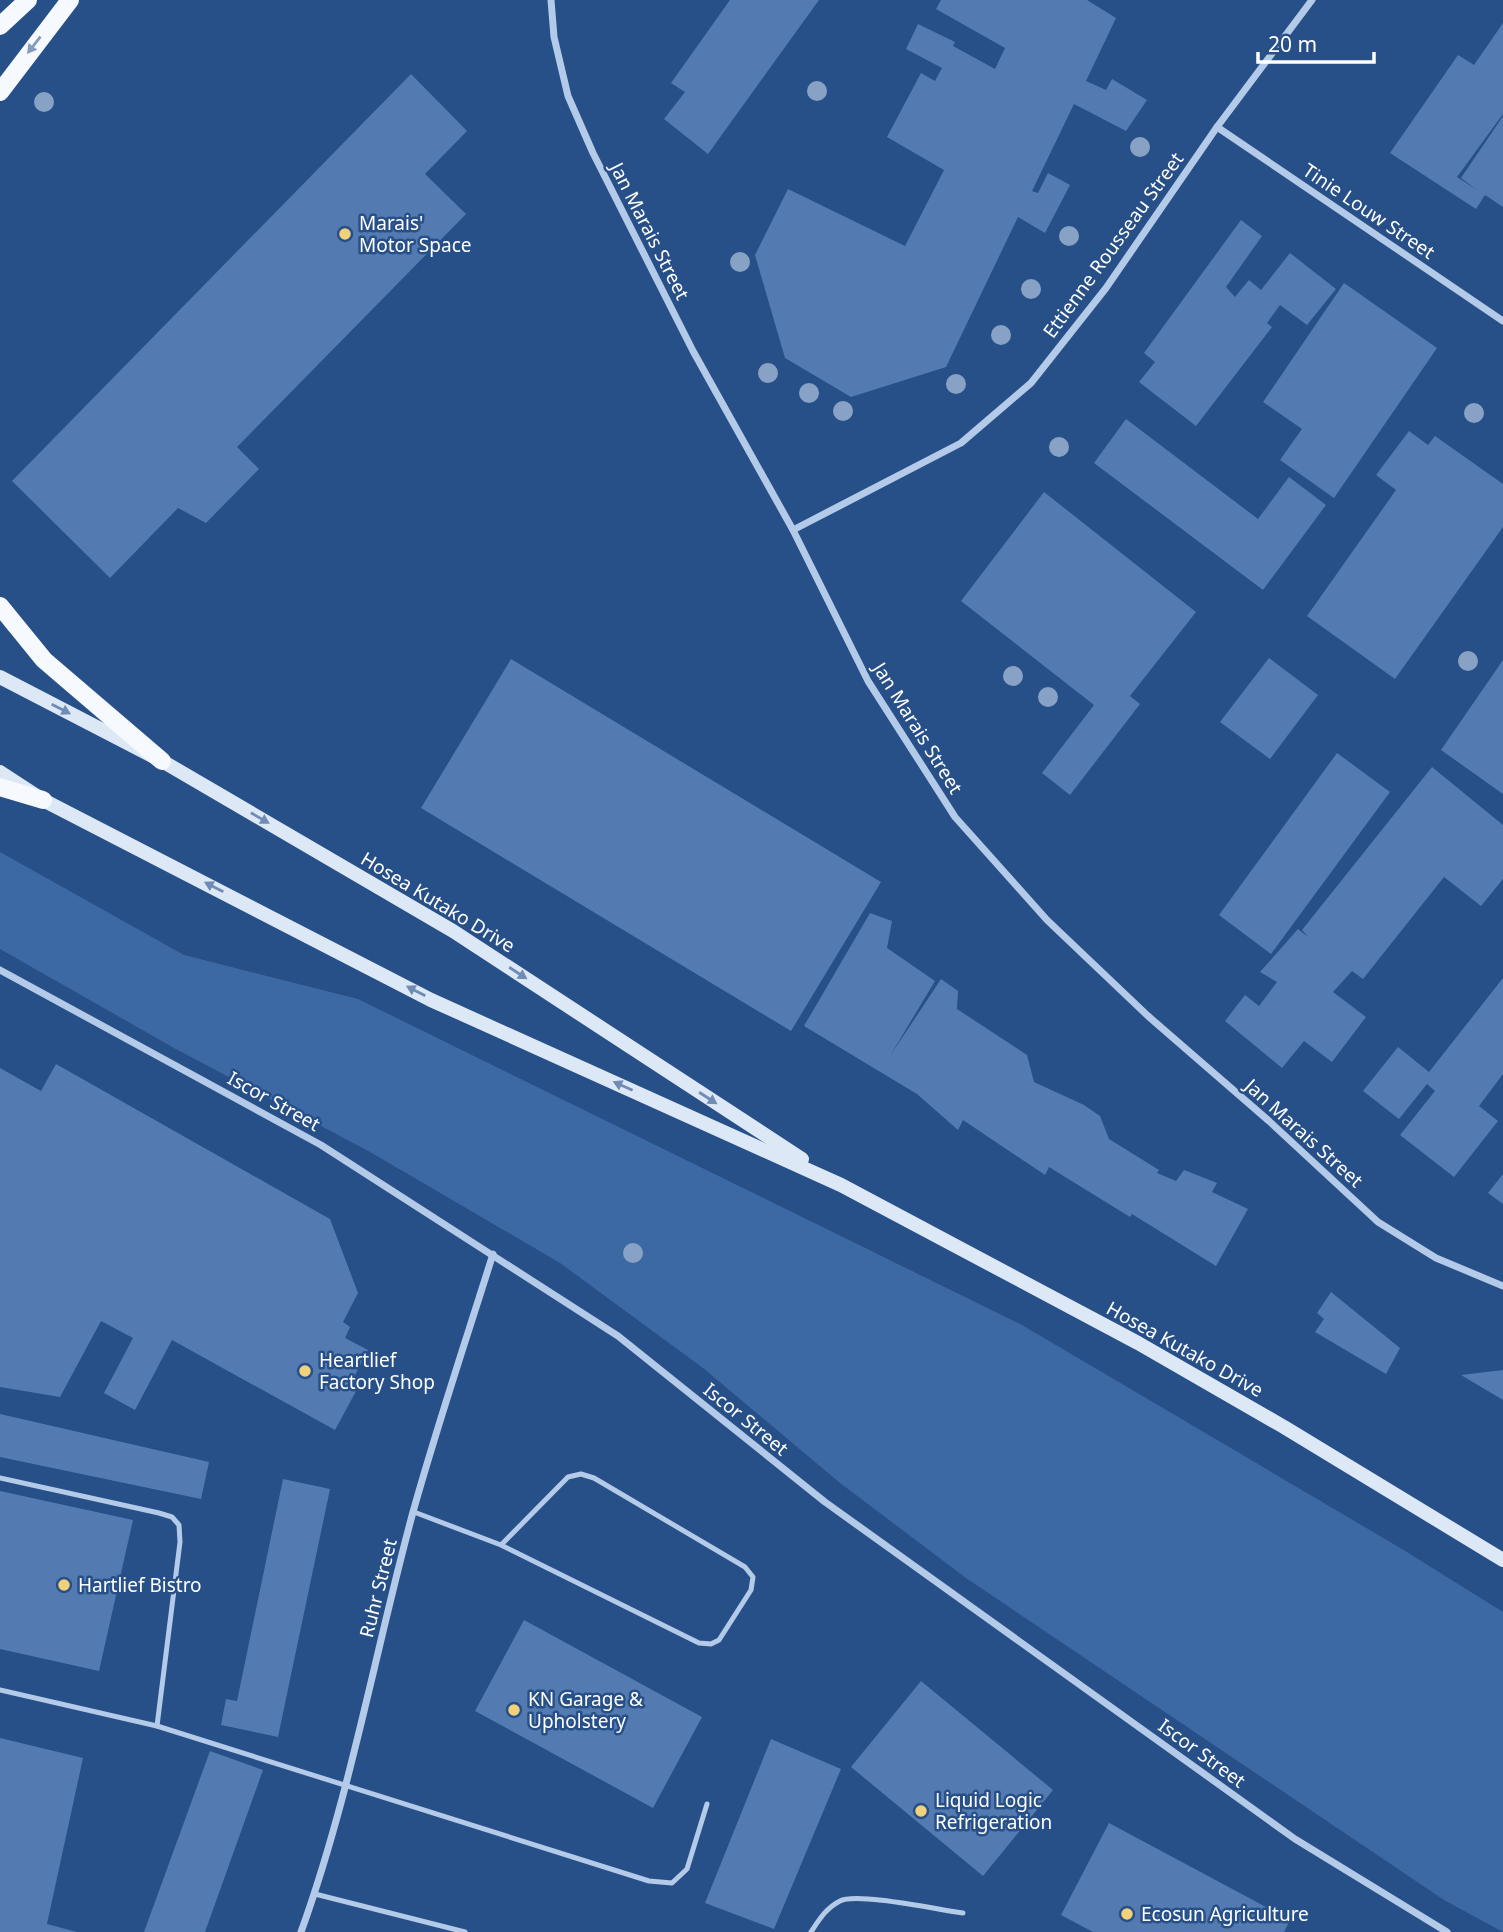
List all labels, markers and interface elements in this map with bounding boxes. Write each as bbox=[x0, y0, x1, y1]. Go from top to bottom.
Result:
scale bar bbox=[1258, 21, 1374, 65]
text: 20 m bbox=[1268, 30, 1317, 58]
one-way arrow bbox=[27, 36, 42, 54]
street label: Ettienne Rousseau Street bbox=[1037, 147, 1189, 343]
street label: Jan Marais Street bbox=[603, 156, 696, 304]
street label: Tinie Louw Street bbox=[1298, 157, 1440, 265]
place label: Marais' Motor Space bbox=[359, 210, 471, 258]
marker: Marais' Motor Space bbox=[337, 226, 353, 242]
street label: Jan Marais Street bbox=[866, 656, 969, 799]
one-way arrow bbox=[51, 703, 70, 715]
one-way arrow bbox=[250, 812, 270, 824]
street label: Hosea Kutako Drive bbox=[356, 846, 520, 958]
one-way arrow bbox=[203, 881, 223, 893]
one-way arrow bbox=[509, 966, 527, 980]
one-way arrow bbox=[405, 986, 425, 998]
street label: Iscor Street bbox=[223, 1065, 325, 1137]
street label: Jan Marais Street bbox=[1238, 1072, 1369, 1193]
one-way arrow bbox=[612, 1080, 633, 1091]
one-way arrow bbox=[699, 1091, 718, 1104]
street label: Hosea Kutako Drive bbox=[1102, 1295, 1268, 1403]
place label: Heartlief Factory Shop bbox=[319, 1347, 435, 1395]
marker: Heartlief Factory Shop bbox=[297, 1363, 313, 1379]
street label: Iscor Street bbox=[698, 1377, 794, 1461]
street label: Ruhr Street bbox=[353, 1536, 403, 1640]
place label: Hartlief Bistro bbox=[78, 1572, 202, 1598]
marker: Hartlief Bistro bbox=[56, 1577, 72, 1593]
place label: KN Garage & Upholstery bbox=[528, 1686, 643, 1734]
marker: KN Garage & Upholstery bbox=[506, 1702, 522, 1718]
street label: Iscor Street bbox=[1153, 1713, 1251, 1794]
place label: Liquid Logic Refrigeration bbox=[935, 1787, 1052, 1835]
marker: Liquid Logic Refrigeration bbox=[913, 1803, 929, 1819]
place label: Ecosun Agriculture bbox=[1141, 1901, 1309, 1927]
marker: Ecosun Agriculture bbox=[1119, 1906, 1135, 1922]

